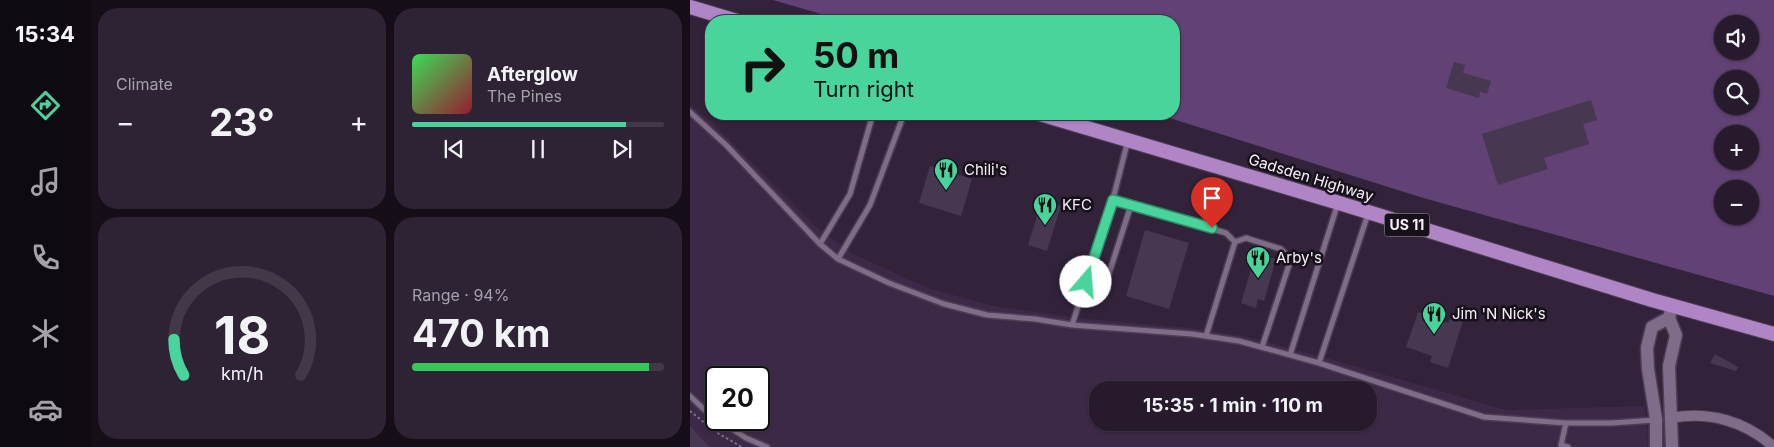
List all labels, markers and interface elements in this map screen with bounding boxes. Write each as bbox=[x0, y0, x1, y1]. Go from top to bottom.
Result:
map controls bbox=[1714, 15, 1759, 225]
button: sound bbox=[1714, 15, 1759, 60]
text: 15:34 bbox=[15, 21, 75, 47]
text: 50 m bbox=[813, 34, 899, 76]
icon: right bbox=[730, 35, 795, 100]
text: Afterglow bbox=[487, 63, 578, 86]
button: search bbox=[1714, 70, 1759, 115]
text: Climate bbox=[116, 74, 173, 94]
text: Turn right bbox=[813, 76, 914, 102]
text: The Pines bbox=[487, 86, 562, 106]
icon: directions bbox=[28, 88, 63, 123]
text: 23° bbox=[209, 99, 275, 145]
text: − bbox=[116, 105, 135, 139]
text: + bbox=[349, 105, 368, 139]
button: + bbox=[1714, 125, 1759, 170]
icon: previous bbox=[440, 135, 468, 163]
icon: pause bbox=[524, 135, 552, 163]
icon: next bbox=[608, 135, 636, 163]
street label: Gadsden Highway bbox=[1246, 150, 1376, 206]
restaurant icon: Chili's bbox=[933, 157, 959, 191]
place label: Chili's bbox=[964, 160, 1007, 179]
icon: music bbox=[28, 164, 63, 199]
pin bbox=[1191, 177, 1233, 228]
button: − bbox=[1714, 180, 1759, 225]
icon: arrive bbox=[1198, 184, 1226, 212]
restaurant icon: KFC bbox=[1032, 192, 1058, 226]
place label: KFC bbox=[1062, 195, 1092, 214]
road number: US 11 bbox=[1384, 214, 1430, 236]
icon: phone bbox=[28, 240, 63, 275]
restaurant icon: Arby's bbox=[1245, 245, 1271, 279]
place label: Arby's bbox=[1276, 248, 1322, 267]
position arrow bbox=[1059, 255, 1111, 307]
text: Range · 94% bbox=[412, 285, 509, 305]
restaurant icon: Jim 'N Nick's bbox=[1421, 301, 1447, 335]
text: 18 bbox=[214, 304, 270, 367]
place label: Jim 'N Nick's bbox=[1452, 304, 1546, 323]
text: 470 km bbox=[412, 310, 551, 356]
icon: climate bbox=[28, 316, 63, 351]
text: km/h bbox=[221, 363, 263, 384]
speed limit sign: 20 bbox=[705, 366, 770, 431]
icon: car bbox=[28, 392, 63, 427]
text: 15:35 · 1 min · 110 m bbox=[1143, 394, 1323, 417]

